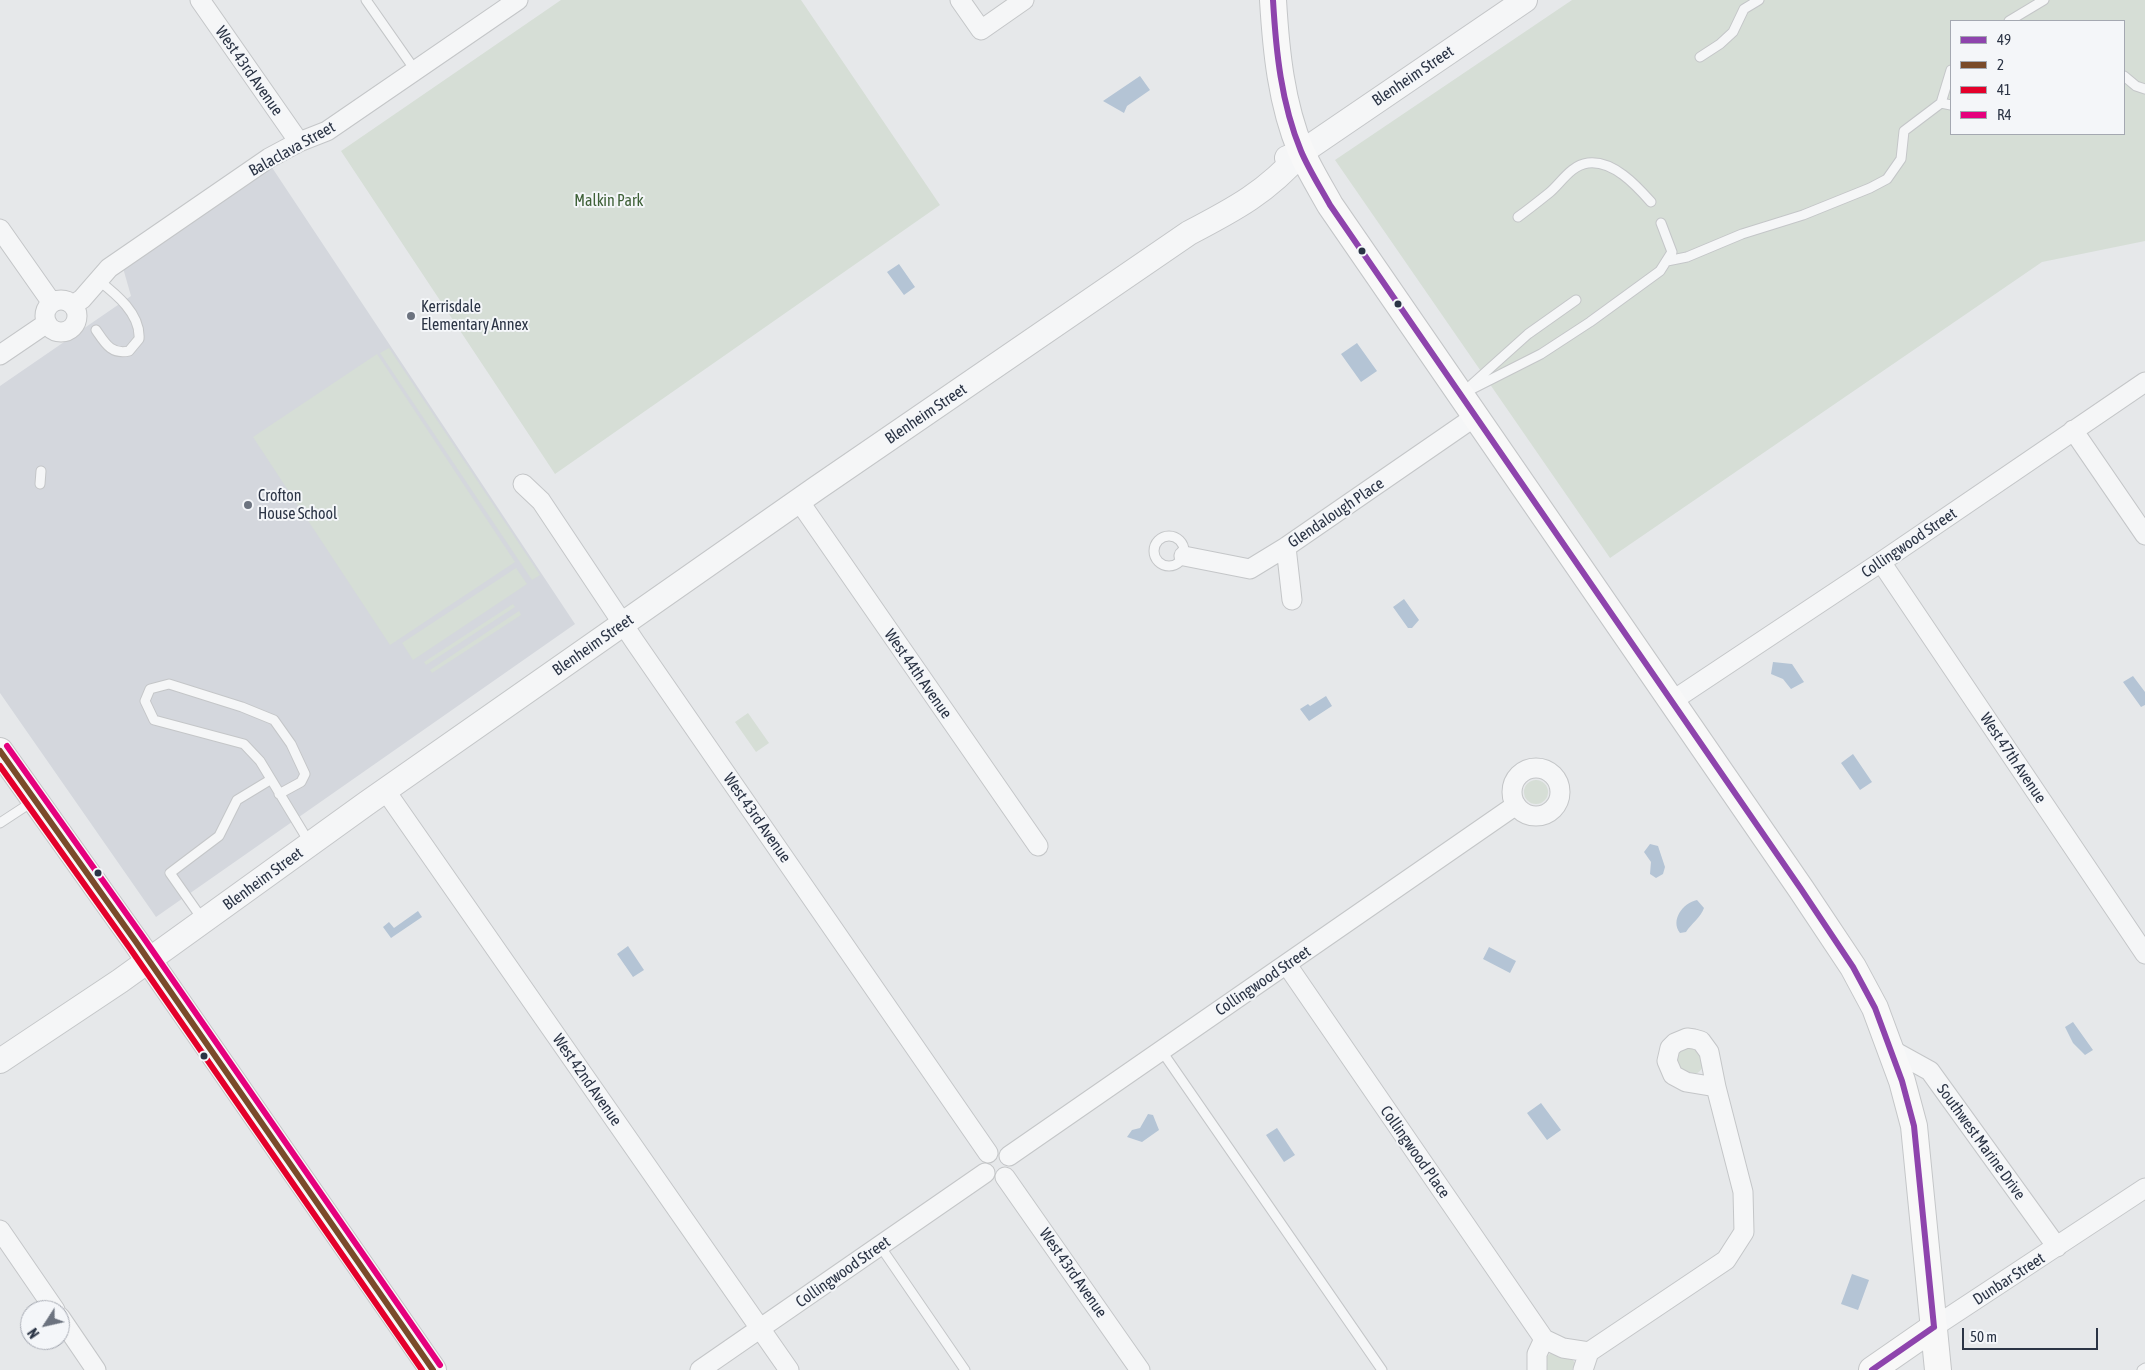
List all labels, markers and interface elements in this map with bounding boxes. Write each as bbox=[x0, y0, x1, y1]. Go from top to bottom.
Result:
legend bbox=[1950, 20, 2125, 135]
street label: West 43rd Avenue bbox=[211, 23, 287, 119]
text: 49 bbox=[1997, 31, 2011, 48]
street label: Blenheim Street bbox=[1369, 42, 1457, 110]
text: 2 bbox=[1997, 56, 2004, 73]
text: 41 bbox=[1997, 81, 2011, 98]
text: R4 bbox=[1997, 106, 2012, 123]
street label: Balaclava Street bbox=[246, 117, 338, 181]
park label: Malkin Park bbox=[574, 191, 644, 211]
unlabelled marker bbox=[1357, 246, 1367, 256]
place label: Kerrisdale Elementary Annex bbox=[421, 297, 528, 335]
unlabelled marker bbox=[1393, 299, 1403, 309]
marker: Kerrisdale Elementary Annex bbox=[405, 310, 417, 322]
street label: Blenheim Street bbox=[882, 380, 970, 448]
street label: Glendalough Place bbox=[1284, 474, 1388, 552]
place label: Crofton House School bbox=[258, 486, 337, 524]
marker: Crofton House School bbox=[242, 499, 254, 511]
street label: Collingwood Street bbox=[1858, 504, 1960, 582]
street label: Blenheim Street bbox=[549, 610, 637, 680]
street label: West 44th Avenue bbox=[880, 626, 956, 722]
street label: West 47th Avenue bbox=[1976, 709, 2050, 807]
street label: West 43rd Avenue bbox=[719, 770, 795, 866]
street label: Blenheim Street bbox=[219, 844, 307, 914]
unlabelled marker bbox=[93, 868, 103, 878]
street label: Collingwood Street bbox=[1212, 942, 1314, 1020]
street label: West 42nd Avenue bbox=[548, 1030, 626, 1130]
unlabelled marker bbox=[199, 1051, 209, 1061]
street label: Southwest Marine Drive bbox=[1933, 1080, 2029, 1204]
street label: Collingwood Place bbox=[1376, 1102, 1454, 1202]
street label: West 43rd Avenue bbox=[1035, 1225, 1111, 1321]
street label: Collingwood Street bbox=[792, 1232, 894, 1312]
street label: Dunbar Street bbox=[1970, 1249, 2048, 1309]
north arrow bbox=[20, 1300, 70, 1350]
scale bar bbox=[1965, 1318, 2101, 1350]
text: N bbox=[25, 1325, 42, 1341]
text: 50 m bbox=[1970, 1328, 1997, 1345]

